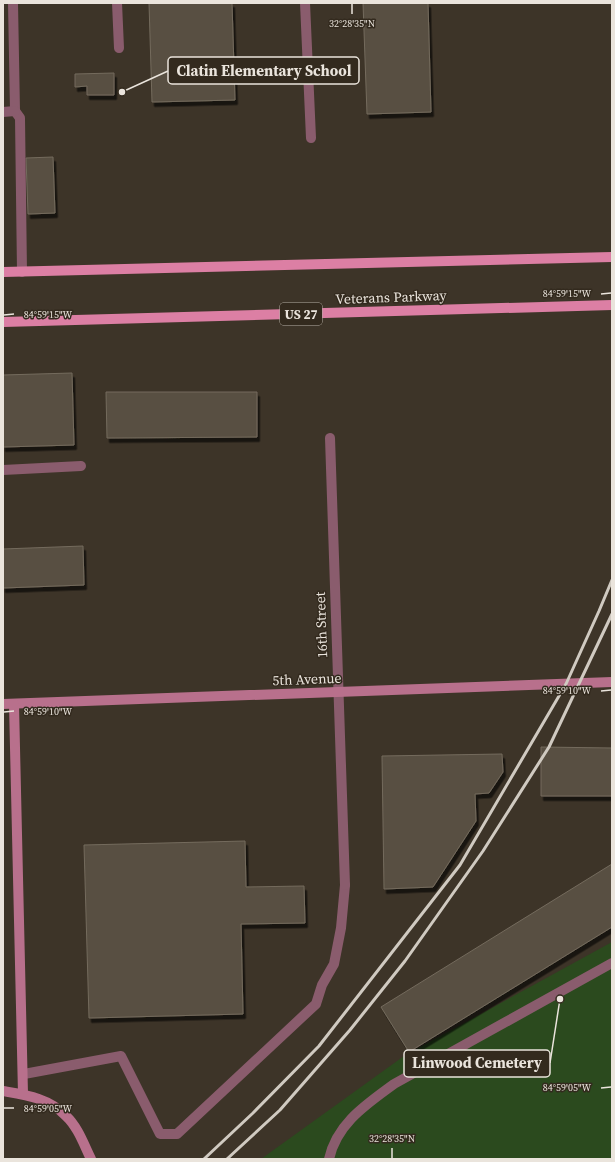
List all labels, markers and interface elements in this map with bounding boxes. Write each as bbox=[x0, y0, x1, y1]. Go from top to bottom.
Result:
text: 32°28'35"N bbox=[329, 17, 375, 30]
callout: Clatin Elementary School bbox=[168, 57, 359, 84]
text: Clatin Elementary School bbox=[176, 60, 352, 81]
street label: Veterans Parkway bbox=[335, 285, 448, 309]
text: 84°59'15"W bbox=[543, 287, 592, 300]
road number: US 27 bbox=[280, 303, 322, 325]
text: 84°59'15"W bbox=[24, 308, 73, 321]
street label: 16th Street bbox=[310, 591, 332, 659]
street label: 5th Avenue bbox=[272, 668, 342, 690]
text: 84°59'10"W bbox=[543, 684, 592, 697]
text: 84°59'10"W bbox=[24, 705, 73, 718]
callout: Linwood Cemetery bbox=[404, 1050, 550, 1077]
text: Linwood Cemetery bbox=[412, 1052, 542, 1073]
text: 84°59'05"W bbox=[543, 1081, 592, 1094]
text: 84°59'05"W bbox=[24, 1102, 73, 1115]
text: 32°28'35"N bbox=[369, 1132, 415, 1145]

